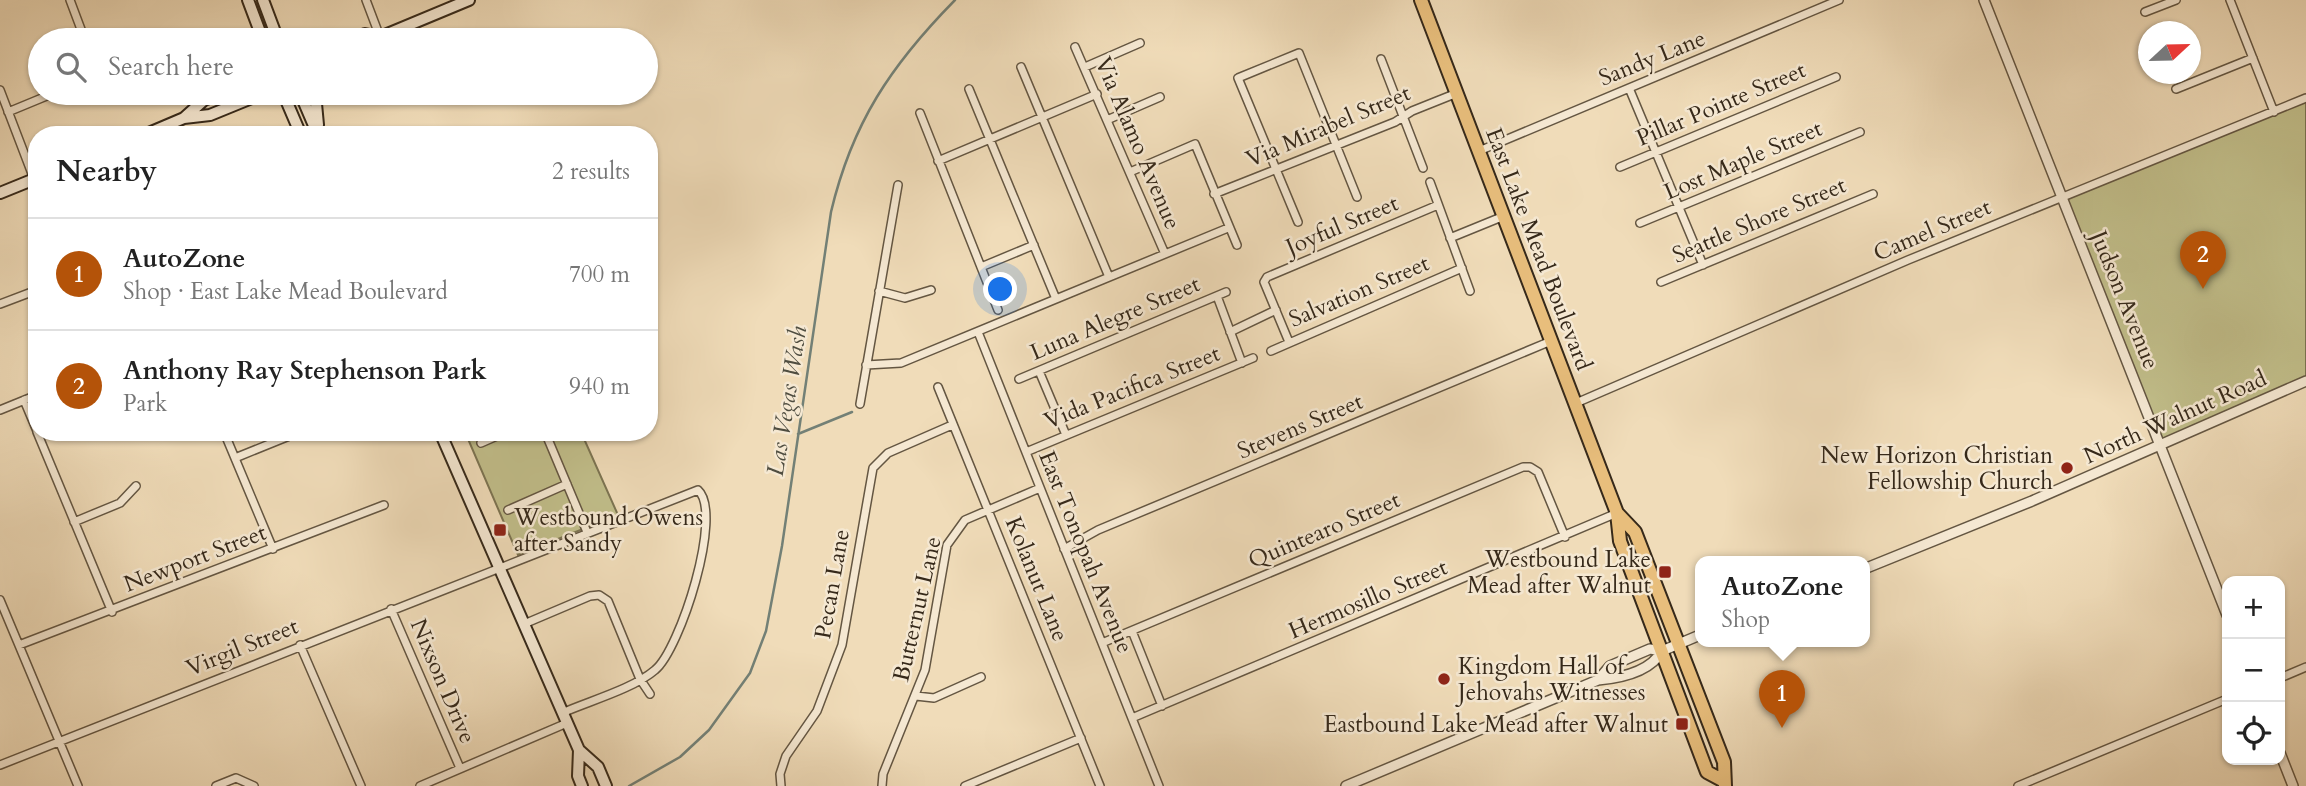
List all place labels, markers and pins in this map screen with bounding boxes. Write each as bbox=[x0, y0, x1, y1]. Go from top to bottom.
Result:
pin: 2 bbox=[2180, 231, 2226, 289]
place label: New Horizon Christian Fellowship Church bbox=[1820, 440, 2053, 497]
marker: New Horizon Christian Fellowship Church bbox=[2059, 460, 2075, 476]
place label: Westbound Owens after Sandy bbox=[513, 502, 703, 559]
marker: Westbound Owens after Sandy bbox=[492, 522, 508, 538]
place label: Westbound Lake Mead after Walnut bbox=[1467, 544, 1651, 601]
marker: Westbound Lake Mead after Walnut bbox=[1657, 564, 1673, 580]
place label: Kingdom Hall of Jehovahs Witnesses bbox=[1455, 651, 1646, 708]
pin: 1 bbox=[1759, 670, 1805, 728]
marker: Kingdom Hall of Jehovahs Witnesses bbox=[1436, 671, 1452, 687]
place label: Eastbound Lake Mead after Walnut bbox=[1323, 709, 1668, 740]
marker: Eastbound Lake Mead after Walnut bbox=[1674, 716, 1690, 732]

